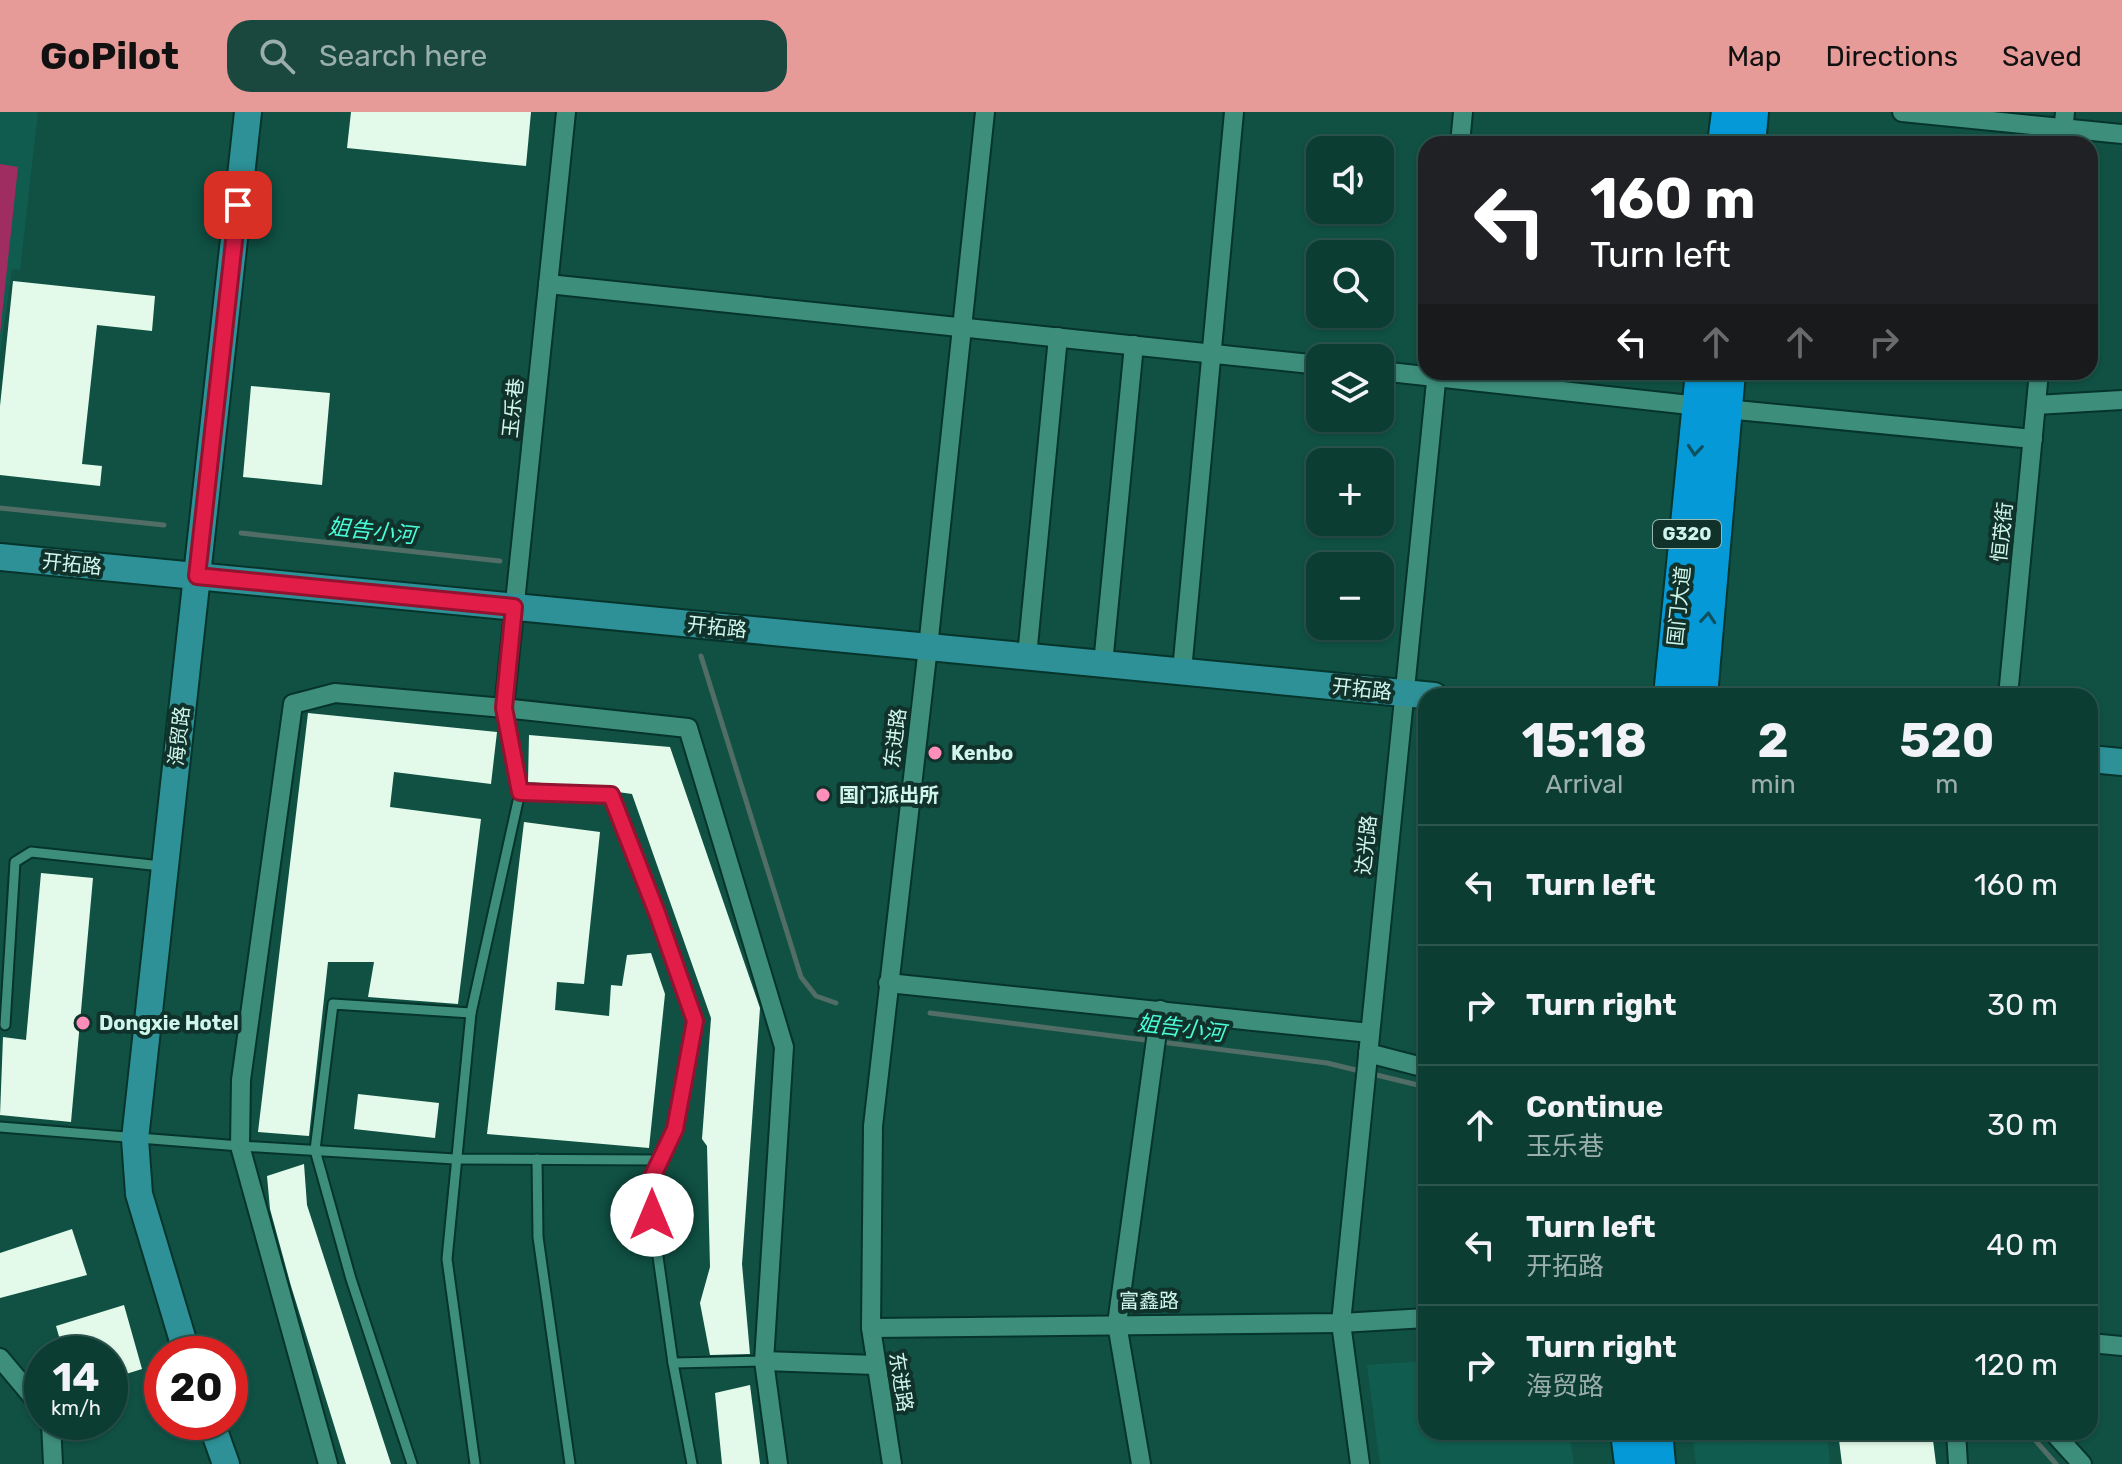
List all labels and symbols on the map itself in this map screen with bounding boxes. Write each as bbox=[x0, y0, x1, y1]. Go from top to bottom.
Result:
pin bbox=[204, 171, 272, 239]
street label: 玉乐巷 bbox=[498, 377, 528, 439]
one-way arrow bbox=[1686, 444, 1703, 457]
street label: 恒茂街 bbox=[1987, 501, 2017, 563]
water label: 姐告小河 bbox=[327, 513, 421, 549]
road number: G320 bbox=[1653, 520, 1721, 548]
street label: 开拓路 bbox=[41, 549, 103, 579]
street label: 国门大道 bbox=[1663, 565, 1695, 647]
one-way arrow bbox=[1699, 611, 1716, 624]
street label: 开拓路 bbox=[686, 612, 748, 642]
street label: 开拓路 bbox=[1331, 674, 1393, 704]
street label: 海贸路 bbox=[164, 705, 194, 767]
street label: 东进路 bbox=[879, 707, 911, 769]
place label: Kenbo bbox=[951, 741, 1013, 765]
marker: Kenbo bbox=[926, 744, 944, 762]
place label: 国门派出所 bbox=[839, 783, 939, 807]
marker: 国门派出所 bbox=[814, 786, 832, 804]
street label: 达光路 bbox=[1351, 814, 1381, 876]
water label: 姐告小河 bbox=[1136, 1009, 1230, 1047]
place label: Dongxie Hotel bbox=[99, 1011, 239, 1035]
marker: Dongxie Hotel bbox=[74, 1014, 92, 1032]
position arrow bbox=[610, 1173, 694, 1257]
street label: 富鑫路 bbox=[1119, 1289, 1179, 1313]
speed limit sign: 20 bbox=[144, 1336, 248, 1440]
street label: 东进路 bbox=[884, 1350, 918, 1414]

